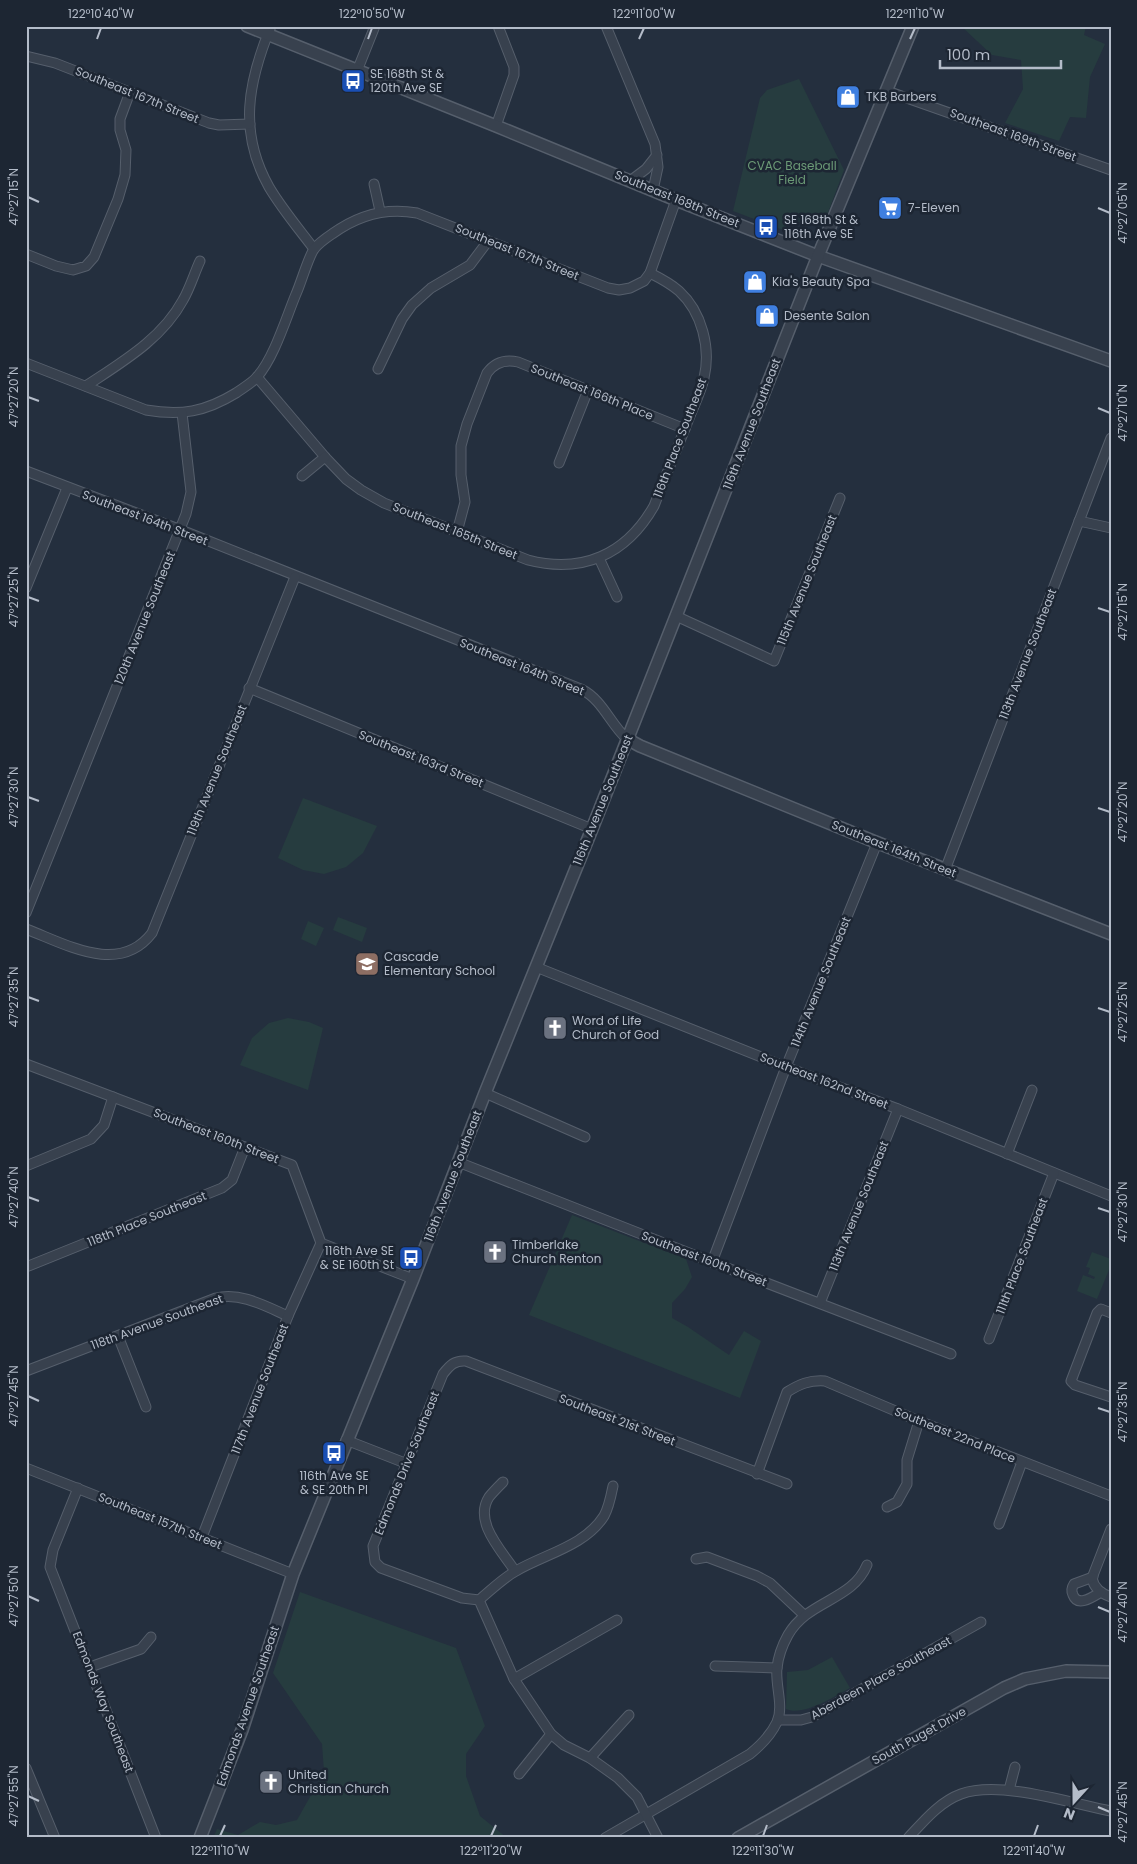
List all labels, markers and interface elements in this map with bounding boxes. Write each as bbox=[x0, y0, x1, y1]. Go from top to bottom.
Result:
text: 122°10'40"W bbox=[68, 5, 134, 22]
text: 122°10'50"W bbox=[339, 5, 405, 22]
text: 122°11'00"W bbox=[613, 5, 676, 22]
text: 122°11'10"W bbox=[886, 5, 945, 22]
scale bar bbox=[940, 38, 1061, 70]
text: 100 m bbox=[947, 44, 990, 65]
street label: Southeast 167th Street bbox=[73, 62, 202, 127]
place label: SE 168th St & 120th Ave SE bbox=[370, 65, 444, 96]
bus stop icon: SE 168th St & 120th Ave SE bbox=[340, 68, 366, 94]
shop icon: TKB Barbers bbox=[835, 84, 861, 110]
place label: TKB Barbers bbox=[866, 88, 936, 105]
street label: Southeast 169th Street bbox=[948, 104, 1079, 165]
park label: CVAC Baseball Field bbox=[747, 157, 837, 188]
street label: Southeast 168th Street bbox=[612, 166, 742, 231]
text: 47°27'15"N bbox=[5, 168, 22, 226]
text: 47°27'05"N bbox=[1114, 182, 1131, 244]
supermarket icon: 7-Eleven bbox=[877, 195, 903, 221]
place label: 7-Eleven bbox=[908, 199, 960, 216]
place label: SE 168th St & 116th Ave SE bbox=[784, 211, 858, 242]
bus stop icon: SE 168th St & 116th Ave SE bbox=[753, 214, 779, 240]
street label: Southeast 167th Street bbox=[453, 219, 582, 284]
shop icon: Kia's Beauty Spa bbox=[742, 269, 768, 295]
place label: Kia's Beauty Spa bbox=[772, 273, 870, 290]
shop icon: Desente Salon bbox=[754, 303, 780, 329]
place label: Desente Salon bbox=[784, 307, 870, 324]
street label: 116th Avenue Southeast bbox=[719, 356, 784, 492]
street label: Southeast 166th Place bbox=[528, 359, 656, 424]
text: 47°27'20"N bbox=[5, 367, 22, 427]
street label: 116th Place Southeast bbox=[649, 375, 710, 500]
text: 47°27'10"N bbox=[1114, 384, 1131, 442]
street label: Southeast 164th Street bbox=[80, 486, 210, 549]
street label: Southeast 165th Street bbox=[390, 498, 520, 563]
street label: 115th Avenue Southeast bbox=[773, 512, 841, 648]
street label: 120th Avenue Southeast bbox=[110, 549, 179, 687]
text: 47°27'25"N bbox=[5, 567, 22, 627]
text: 47°27'15"N bbox=[1114, 583, 1131, 641]
street label: 113th Avenue Southeast bbox=[995, 586, 1060, 722]
street label: Southeast 164th Street bbox=[457, 634, 587, 699]
street label: 119th Avenue Southeast bbox=[183, 702, 251, 838]
street label: Southeast 163rd Street bbox=[356, 726, 486, 791]
street label: 116th Avenue Southeast bbox=[569, 732, 637, 868]
text: 47°27'30"N bbox=[5, 767, 22, 827]
text: 47°27'20"N bbox=[1114, 782, 1131, 842]
street label: Southeast 164th Street bbox=[829, 816, 959, 881]
street label: 114th Avenue Southeast bbox=[787, 914, 855, 1050]
place label: Cascade Elementary School bbox=[384, 948, 495, 979]
school or university icon: Cascade Elementary School bbox=[354, 951, 380, 977]
text: 47°27'35"N bbox=[5, 967, 22, 1027]
text: 47°27'25"N bbox=[1114, 982, 1131, 1042]
place label: Word of Life Church of God bbox=[572, 1012, 659, 1043]
church icon: Word of Life Church of God bbox=[542, 1015, 568, 1041]
street label: Southeast 162nd Street bbox=[757, 1048, 891, 1113]
street label: Southeast 160th Street bbox=[151, 1104, 281, 1167]
street label: 116th Avenue Southeast bbox=[420, 1108, 485, 1244]
street label: 113th Avenue Southeast bbox=[825, 1138, 892, 1273]
text: 47°27'40"N bbox=[5, 1166, 22, 1228]
text: 47°27'30"N bbox=[1114, 1182, 1131, 1242]
street label: 118th Place Southeast bbox=[85, 1187, 209, 1250]
street label: 111th Place Southeast bbox=[991, 1195, 1052, 1316]
street label: Southeast 160th Street bbox=[639, 1227, 769, 1290]
place label: Timberlake Church Renton bbox=[512, 1236, 601, 1267]
church icon: Timberlake Church Renton bbox=[482, 1239, 508, 1265]
place label: 116th Ave SE & SE 160th St bbox=[320, 1242, 394, 1273]
bus stop icon: 116th Ave SE & SE 160th St bbox=[398, 1245, 424, 1271]
street label: 118th Avenue Southeast bbox=[88, 1290, 225, 1353]
street label: 117th Avenue Southeast bbox=[227, 1321, 292, 1456]
text: 47°27'45"N bbox=[5, 1365, 22, 1427]
text: 47°27'35"N bbox=[1114, 1382, 1131, 1442]
street label: Edmonds Drive Southeast bbox=[370, 1388, 443, 1537]
street label: Southeast 21st Street bbox=[556, 1389, 678, 1450]
street label: Southeast 22nd Place bbox=[892, 1402, 1018, 1467]
bus stop icon: 116th Ave SE & SE 20th Pl bbox=[321, 1440, 347, 1466]
place label: 116th Ave SE & SE 20th Pl bbox=[299, 1467, 369, 1498]
street label: Southeast 157th Street bbox=[96, 1488, 225, 1553]
text: 47°27'50"N bbox=[5, 1565, 22, 1627]
text: 47°27'40"N bbox=[1114, 1581, 1131, 1643]
street label: Edmonds Avenue Southeast bbox=[212, 1623, 283, 1788]
street label: Edmonds Way Southeast bbox=[69, 1629, 138, 1775]
street label: Aberdeen Place Southeast bbox=[807, 1632, 954, 1723]
street label: South Puget Drive bbox=[869, 1703, 969, 1769]
text: 47°27'55"N bbox=[5, 1765, 22, 1827]
place label: United Christian Church bbox=[288, 1766, 389, 1797]
church icon: United Christian Church bbox=[258, 1769, 284, 1795]
north arrow bbox=[1050, 1776, 1100, 1826]
text: 47°27'45"N bbox=[1114, 1781, 1131, 1843]
text: N bbox=[1061, 1803, 1078, 1825]
text: 122°11'10"W bbox=[191, 1842, 250, 1859]
text: 122°11'20"W bbox=[460, 1842, 522, 1859]
text: 122°11'30"W bbox=[732, 1842, 794, 1859]
text: 122°11'40"W bbox=[1003, 1842, 1066, 1859]

